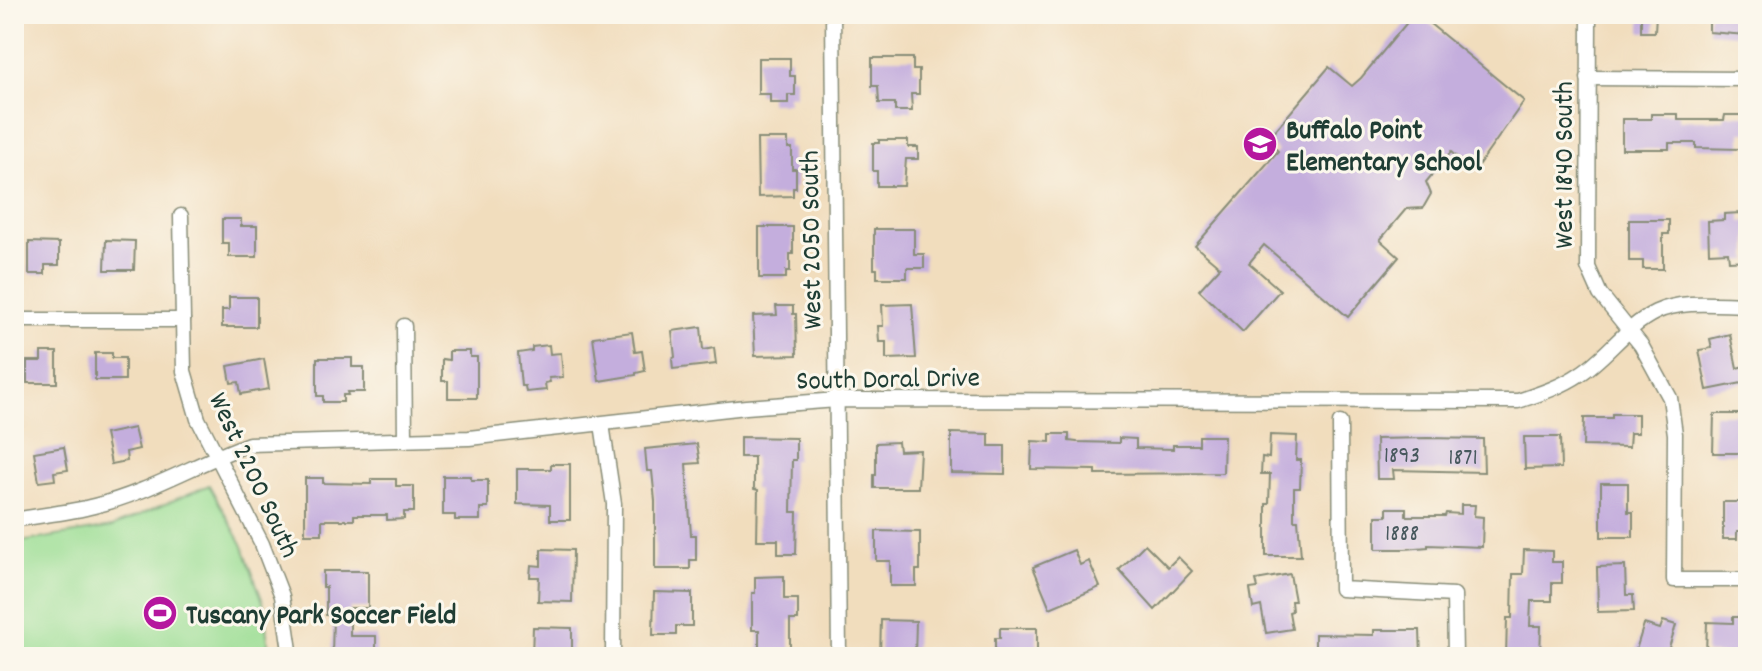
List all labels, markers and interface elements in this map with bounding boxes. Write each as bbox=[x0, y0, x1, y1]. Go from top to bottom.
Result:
street label: West 1840 South bbox=[1547, 81, 1587, 249]
place label: Buffalo Point Elementary School bbox=[1286, 113, 1482, 185]
school or university icon: Buffalo Point Elementary School bbox=[1241, 125, 1279, 163]
street label: West 2050 South bbox=[792, 150, 836, 330]
street label: South Doral Drive bbox=[796, 360, 980, 404]
street label: West 2200 South bbox=[196, 387, 307, 565]
house number: 1893 bbox=[1384, 440, 1420, 474]
house number: 1871 bbox=[1448, 442, 1478, 476]
house number: 1888 bbox=[1385, 518, 1419, 552]
sports icon: Tuscany Park Soccer Field bbox=[141, 594, 179, 632]
place label: Tuscany Park Soccer Field bbox=[186, 598, 456, 638]

